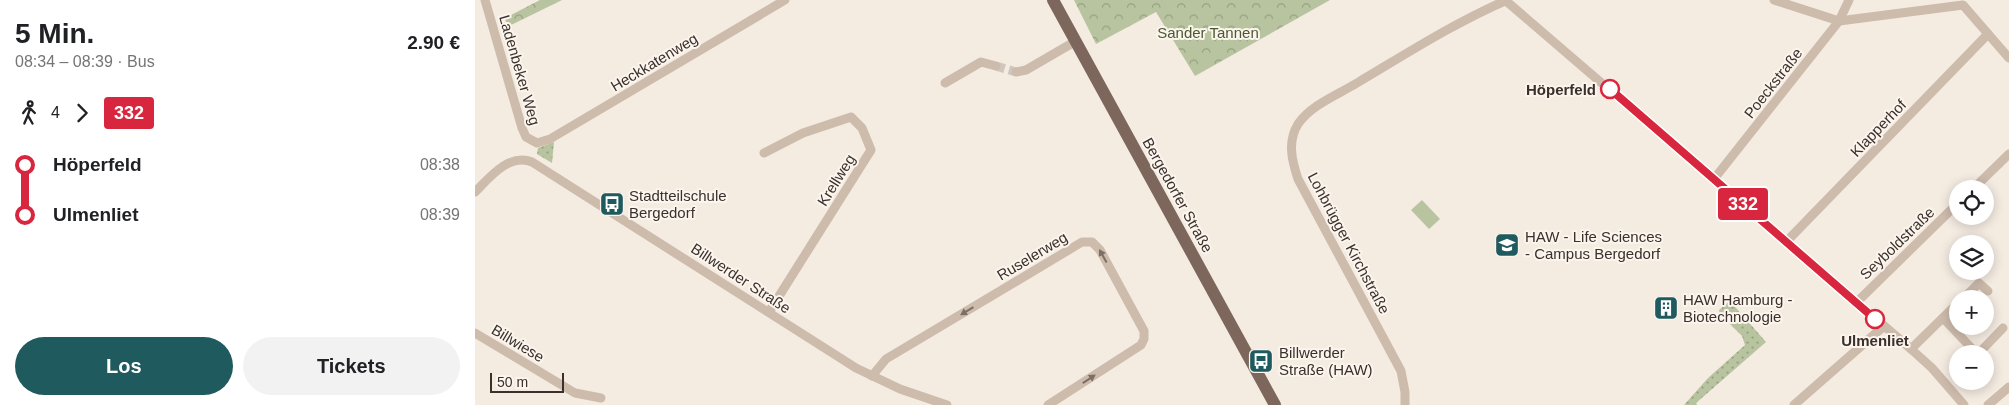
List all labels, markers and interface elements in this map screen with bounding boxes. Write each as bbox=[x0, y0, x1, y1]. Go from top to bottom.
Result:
street label: Ladenbeker Weg bbox=[496, 13, 544, 127]
text: 5 Min. bbox=[15, 18, 94, 49]
park label: Sander Tannen bbox=[1157, 24, 1259, 41]
street label: Heckkatenweg bbox=[607, 29, 701, 95]
text: 2.90 € bbox=[407, 32, 460, 53]
street label: Poeckstraße bbox=[1740, 45, 1806, 121]
text: 08:34 – 08:39 · Bus bbox=[15, 53, 155, 70]
marker: Höperfeld bbox=[1600, 79, 1620, 99]
place label: Höperfeld bbox=[1526, 81, 1596, 98]
street label: Klapperhof bbox=[1847, 95, 1910, 160]
icon: walk bbox=[15, 99, 43, 127]
icon: forward bbox=[68, 99, 96, 127]
text: 332 bbox=[114, 103, 144, 123]
text: 4 bbox=[51, 104, 60, 121]
street label: Bergedorfer Straße bbox=[1139, 135, 1217, 255]
street label: Krellweg bbox=[814, 151, 858, 209]
text: Höperfeld bbox=[53, 154, 142, 175]
text: 08:38 bbox=[420, 156, 460, 173]
street label: Lohbrügger Kirchstraße bbox=[1305, 169, 1393, 317]
map controls bbox=[1949, 180, 1994, 390]
button: locate bbox=[1949, 180, 1994, 225]
place label: Stadtteilschule Bergedorf bbox=[629, 187, 727, 221]
line badge: 332 bbox=[1714, 188, 1772, 220]
bus stop icon: Stadtteilschule Bergedorf bbox=[599, 191, 625, 217]
text: 332 bbox=[1728, 194, 1758, 214]
street label: Seyboldstraße bbox=[1856, 203, 1938, 283]
text: Ulmenliet bbox=[53, 204, 139, 225]
text: 08:39 bbox=[420, 206, 460, 223]
street label: Ruselerweg bbox=[994, 228, 1070, 284]
place label: HAW - Life Sciences - Campus Bergedorf bbox=[1525, 228, 1662, 262]
school or university icon: HAW - Life Sciences - Campus Bergedorf bbox=[1494, 232, 1520, 258]
button: layers bbox=[1949, 235, 1994, 280]
street label: Billwerder Straße bbox=[688, 240, 794, 316]
one-way arrow bbox=[1099, 249, 1107, 263]
button: + bbox=[1949, 290, 1994, 335]
place label: HAW Hamburg - Biotechnologie bbox=[1683, 291, 1792, 325]
building icon: HAW Hamburg - Biotechnologie bbox=[1653, 295, 1679, 321]
one-way arrow bbox=[960, 306, 973, 315]
marker: Ulmenliet bbox=[1865, 309, 1885, 329]
street label: Billwiese bbox=[489, 321, 547, 365]
place label: Ulmenliet bbox=[1841, 332, 1909, 349]
button: Los bbox=[15, 337, 233, 395]
button: Tickets bbox=[243, 337, 460, 395]
place label: Billwerder Straße (HAW) bbox=[1279, 344, 1373, 378]
button: − bbox=[1949, 345, 1994, 390]
bus stop icon: Billwerder Straße (HAW) bbox=[1248, 348, 1274, 374]
scale bar bbox=[490, 370, 564, 393]
text: 50 m bbox=[497, 374, 528, 390]
one-way arrow bbox=[1082, 374, 1095, 383]

